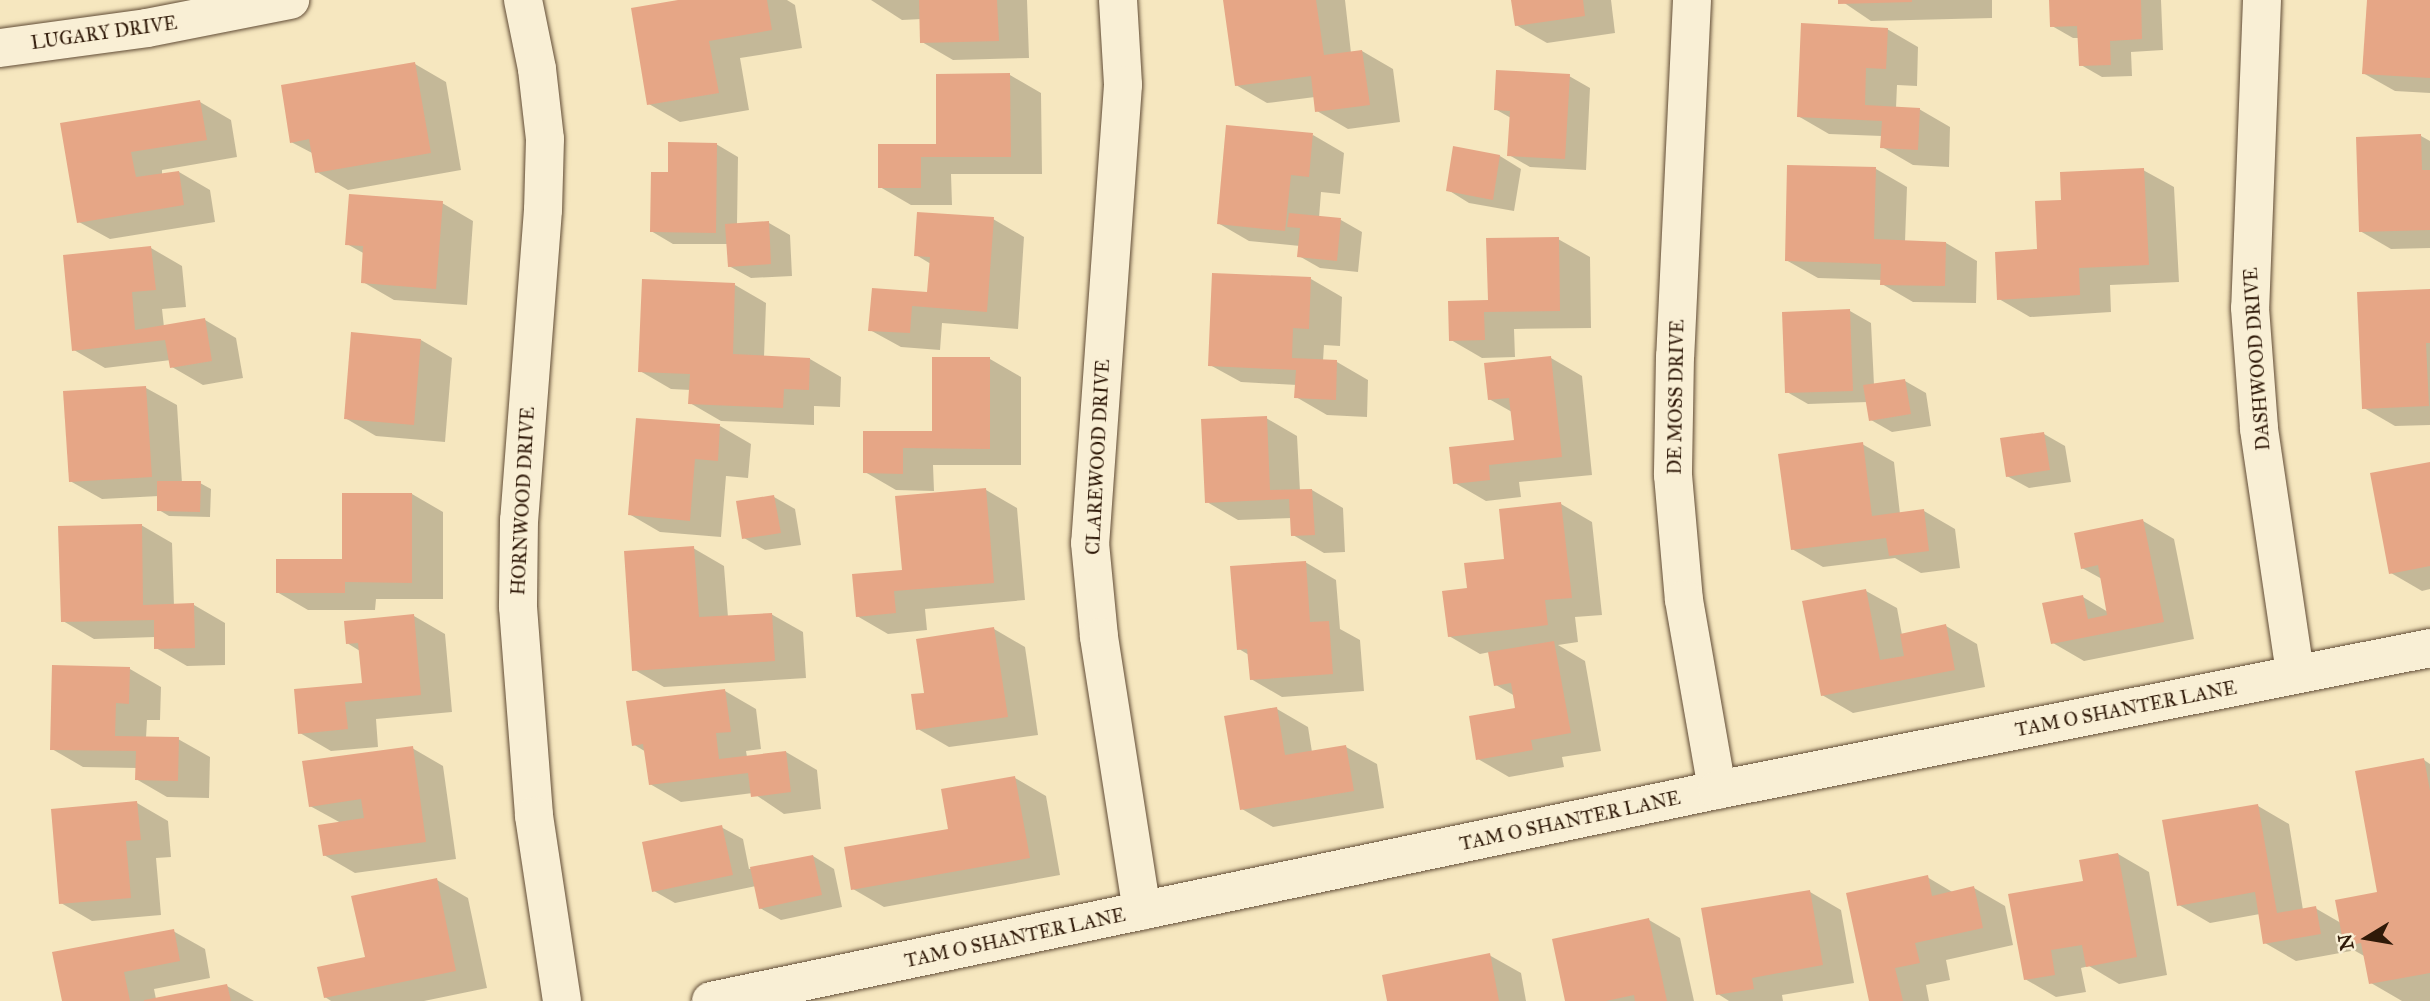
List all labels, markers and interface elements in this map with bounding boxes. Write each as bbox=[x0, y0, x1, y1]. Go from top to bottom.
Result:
street label: LUGARY DRIVE bbox=[29, 11, 179, 55]
street label: DASHWOOD DRIVE bbox=[2239, 267, 2275, 451]
street label: DE MOSS DRIVE bbox=[1663, 319, 1689, 475]
street label: CLAREWOOD DRIVE bbox=[1081, 359, 1115, 555]
street label: HORNWOOD DRIVE bbox=[507, 406, 539, 596]
street label: TAM O SHANTER LANE bbox=[2013, 676, 2239, 742]
street label: TAM O SHANTER LANE bbox=[1457, 786, 1683, 856]
street label: TAM O SHANTER LANE bbox=[902, 903, 1128, 973]
north arrow bbox=[2332, 903, 2402, 973]
text: N bbox=[2333, 932, 2359, 952]

